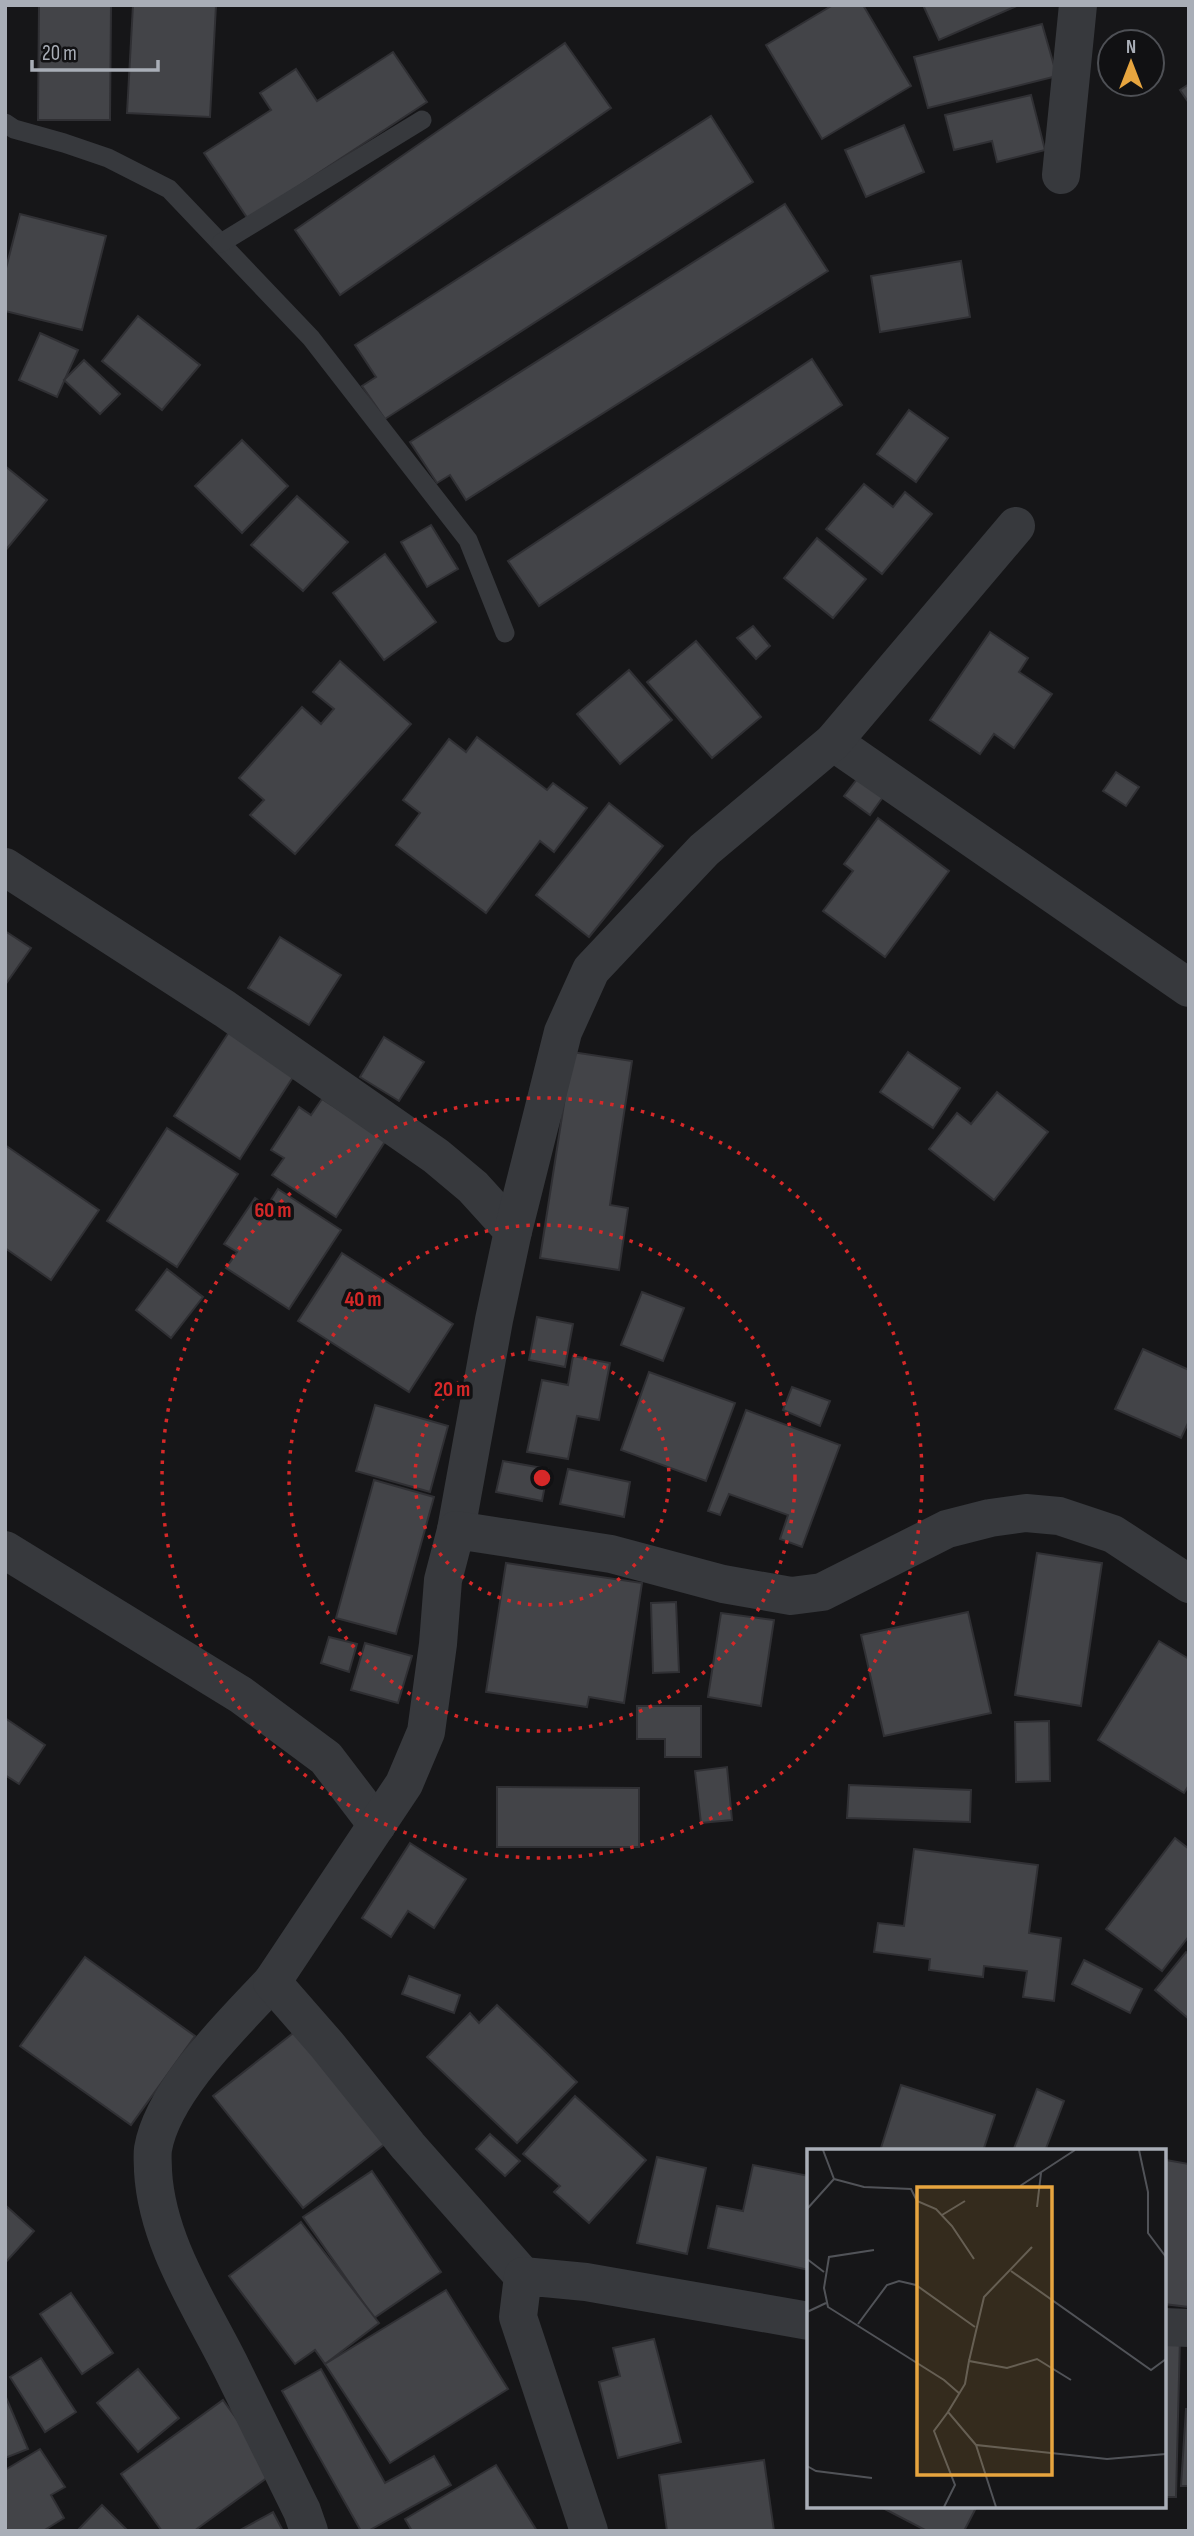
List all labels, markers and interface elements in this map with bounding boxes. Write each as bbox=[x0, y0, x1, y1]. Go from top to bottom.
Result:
scale bar bbox=[32, 28, 158, 72]
north arrow bbox=[1096, 28, 1166, 98]
text: N bbox=[1126, 36, 1136, 59]
text: 20 m bbox=[42, 41, 77, 66]
text: 60 m bbox=[254, 1198, 292, 1223]
text: 40 m bbox=[345, 1287, 381, 1312]
text: 20 m bbox=[434, 1377, 470, 1402]
centre of rings bbox=[530, 1466, 554, 1490]
inset map bbox=[807, 2149, 1166, 2508]

